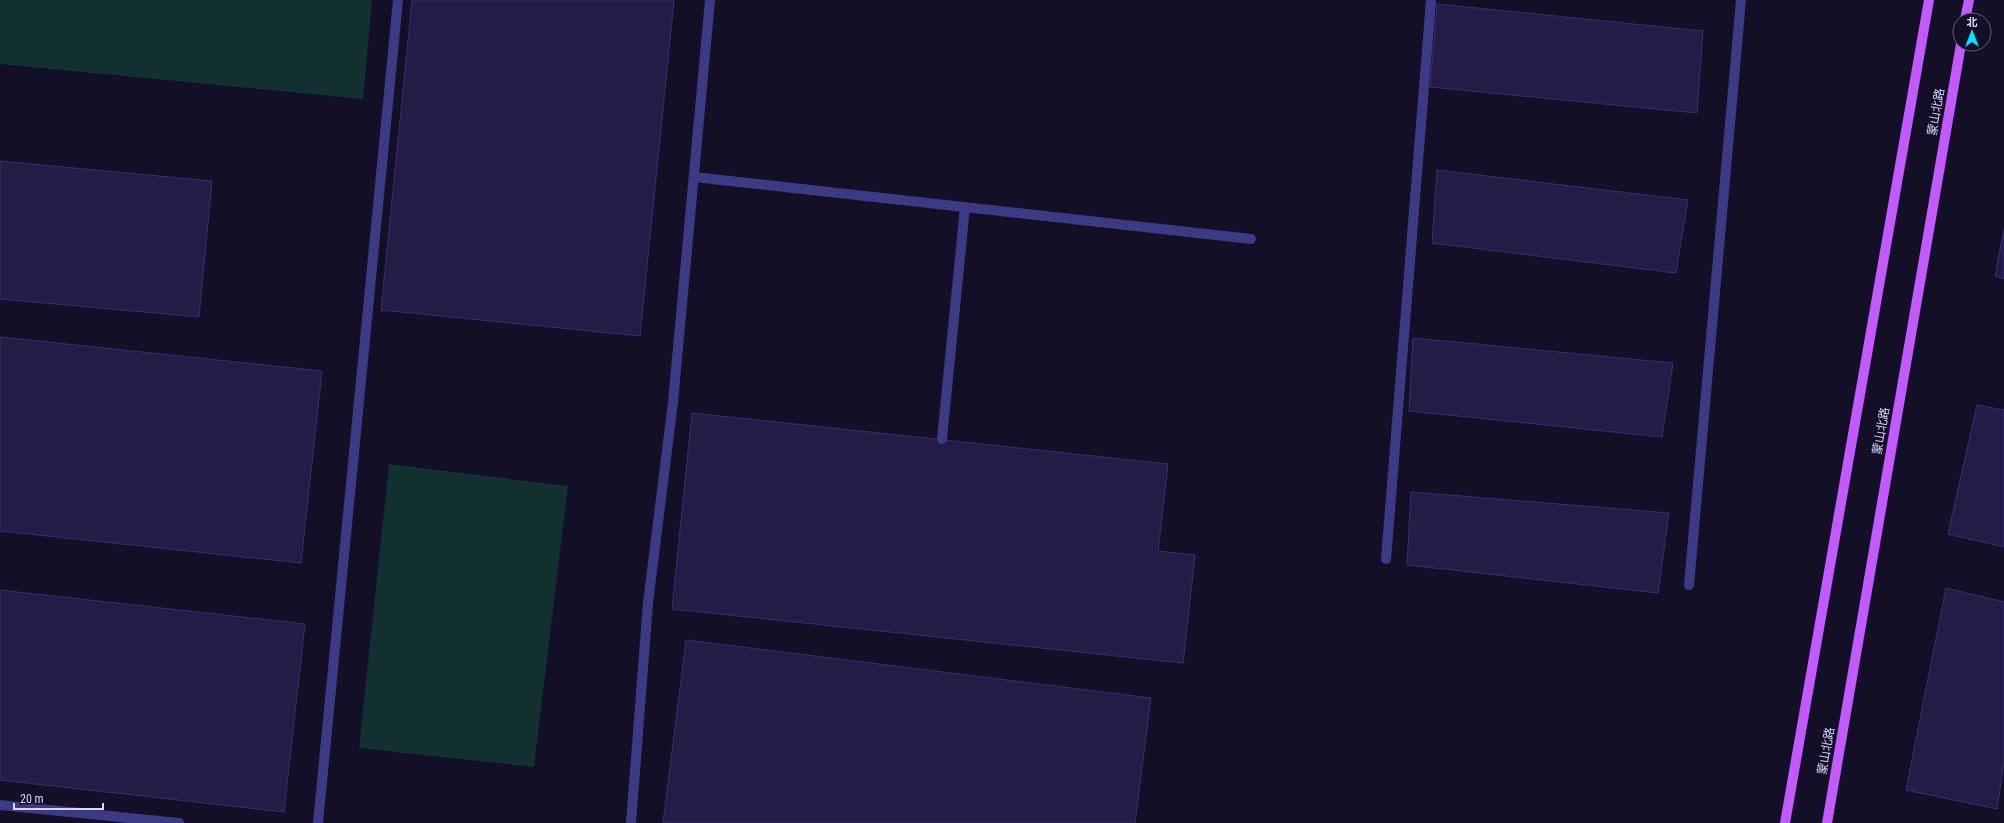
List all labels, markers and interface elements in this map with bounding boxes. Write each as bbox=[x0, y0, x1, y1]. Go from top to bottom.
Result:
north arrow bbox=[1952, 12, 1992, 52]
text: 北 bbox=[1967, 16, 1978, 29]
street label: 蒙山北路 bbox=[1925, 87, 1947, 137]
street label: 蒙山北路 bbox=[1870, 406, 1892, 456]
street label: 蒙山北路 bbox=[1815, 726, 1837, 776]
scale bar bbox=[14, 785, 103, 811]
text: 20 m bbox=[20, 792, 44, 806]

